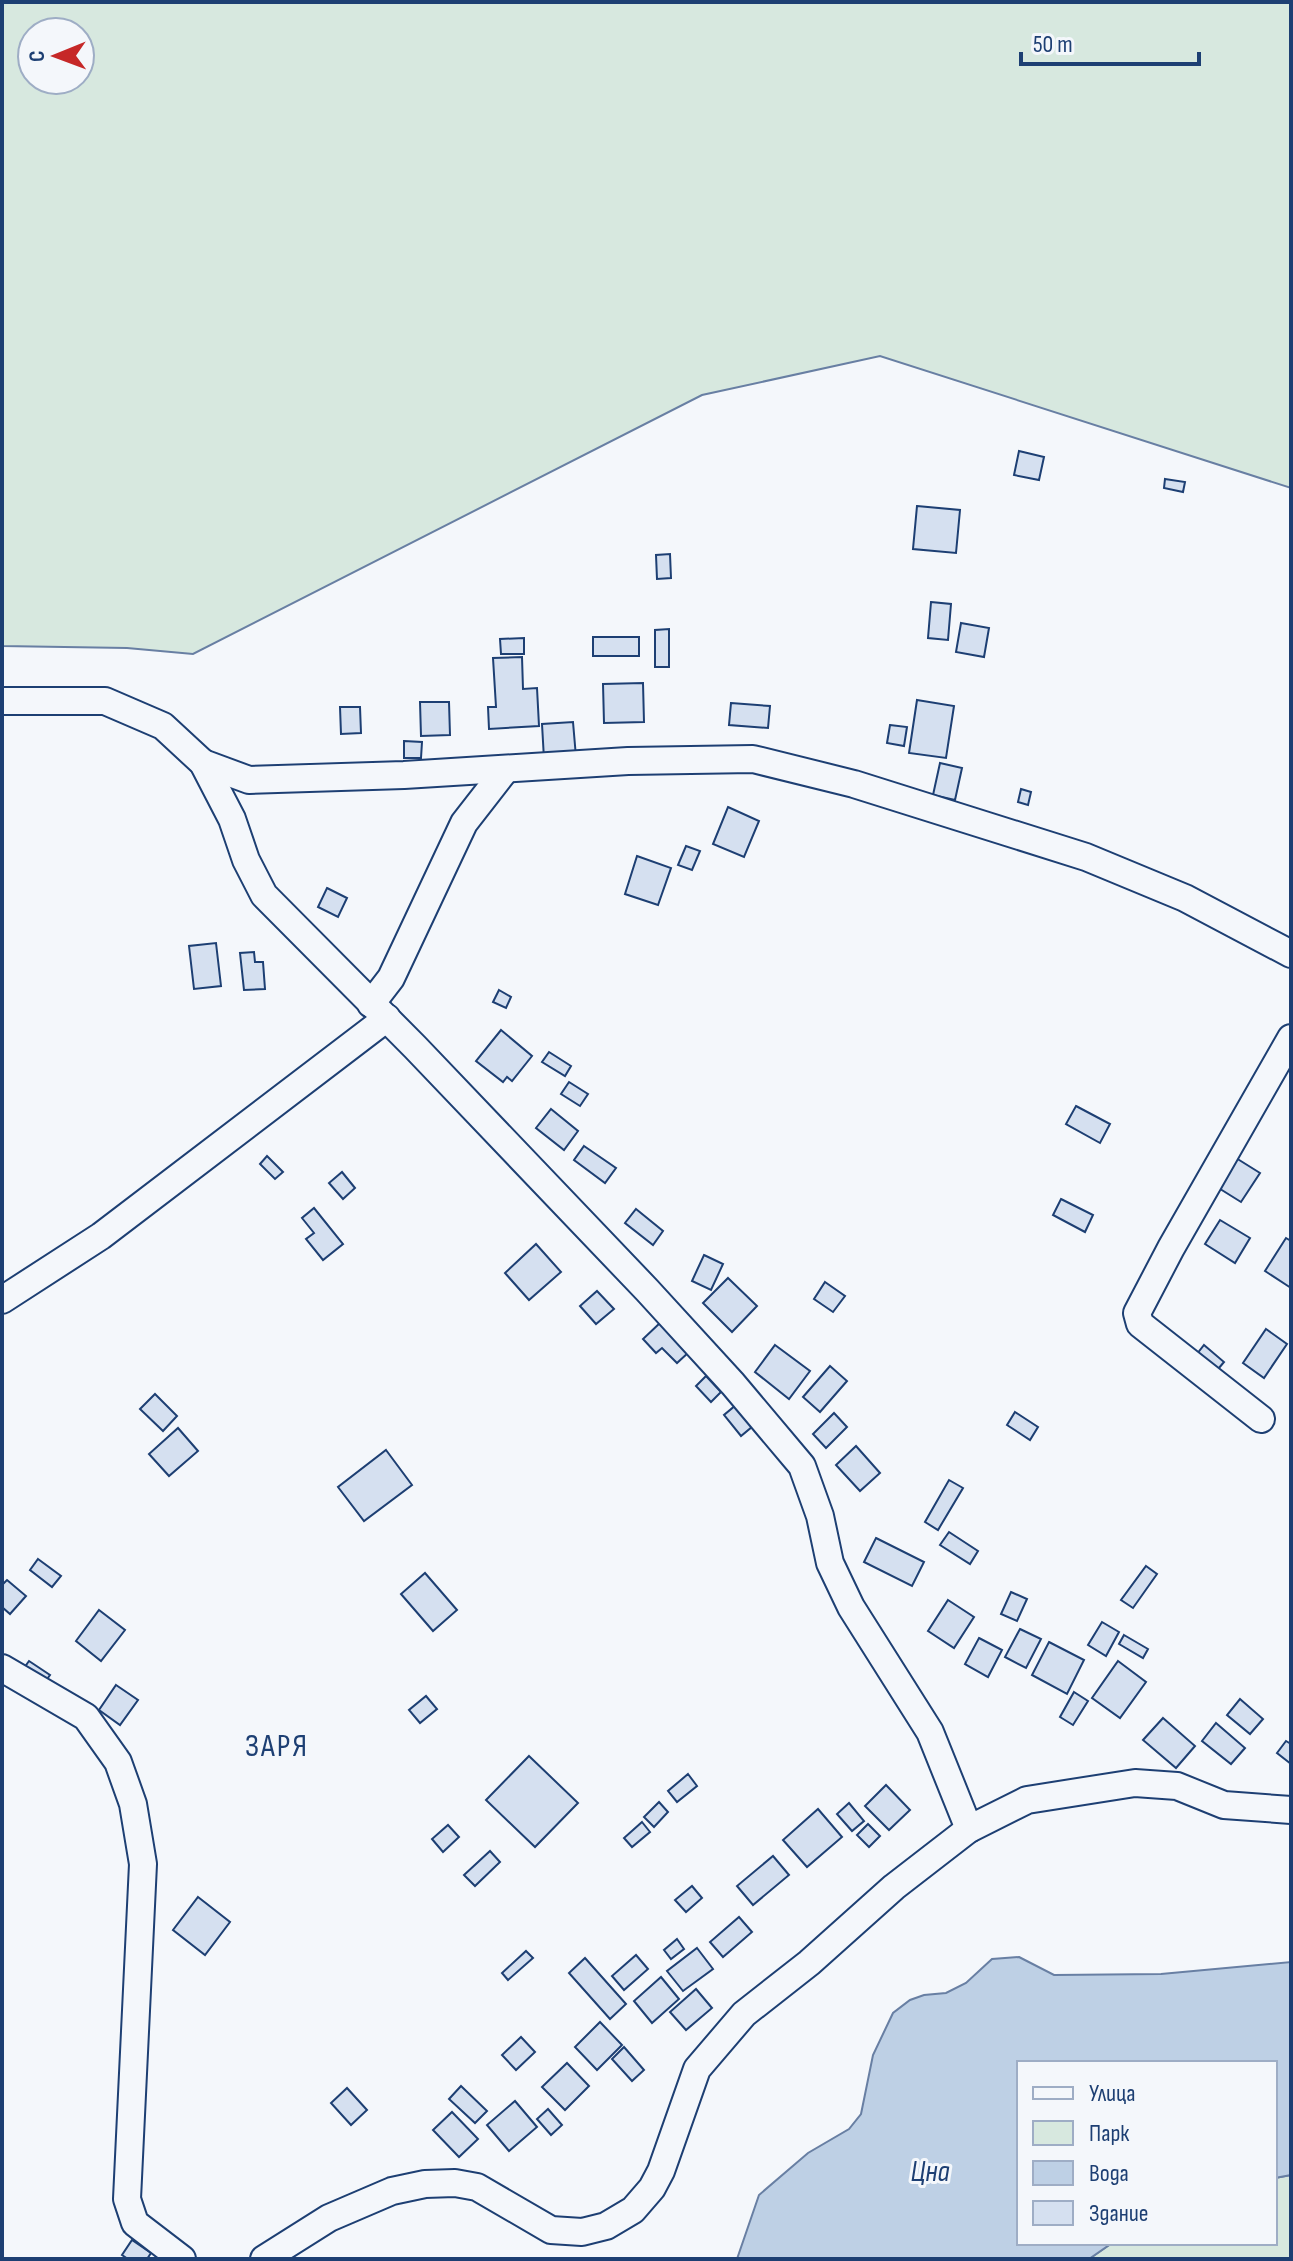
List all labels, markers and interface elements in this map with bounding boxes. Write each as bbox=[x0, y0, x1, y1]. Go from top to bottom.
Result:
north arrow bbox=[16, 16, 96, 96]
scale bar bbox=[1021, 16, 1199, 66]
text: 50 m bbox=[1033, 30, 1073, 59]
text: С bbox=[24, 50, 51, 62]
district label: ЗАРЯ bbox=[245, 1727, 309, 1766]
legend bbox=[1017, 2061, 1277, 2245]
text: Улица bbox=[1089, 2079, 1135, 2108]
text: Парк bbox=[1089, 2119, 1130, 2148]
water label: Цна bbox=[910, 2154, 950, 2190]
text: Вода bbox=[1089, 2159, 1129, 2188]
text: Здание bbox=[1089, 2199, 1148, 2228]

